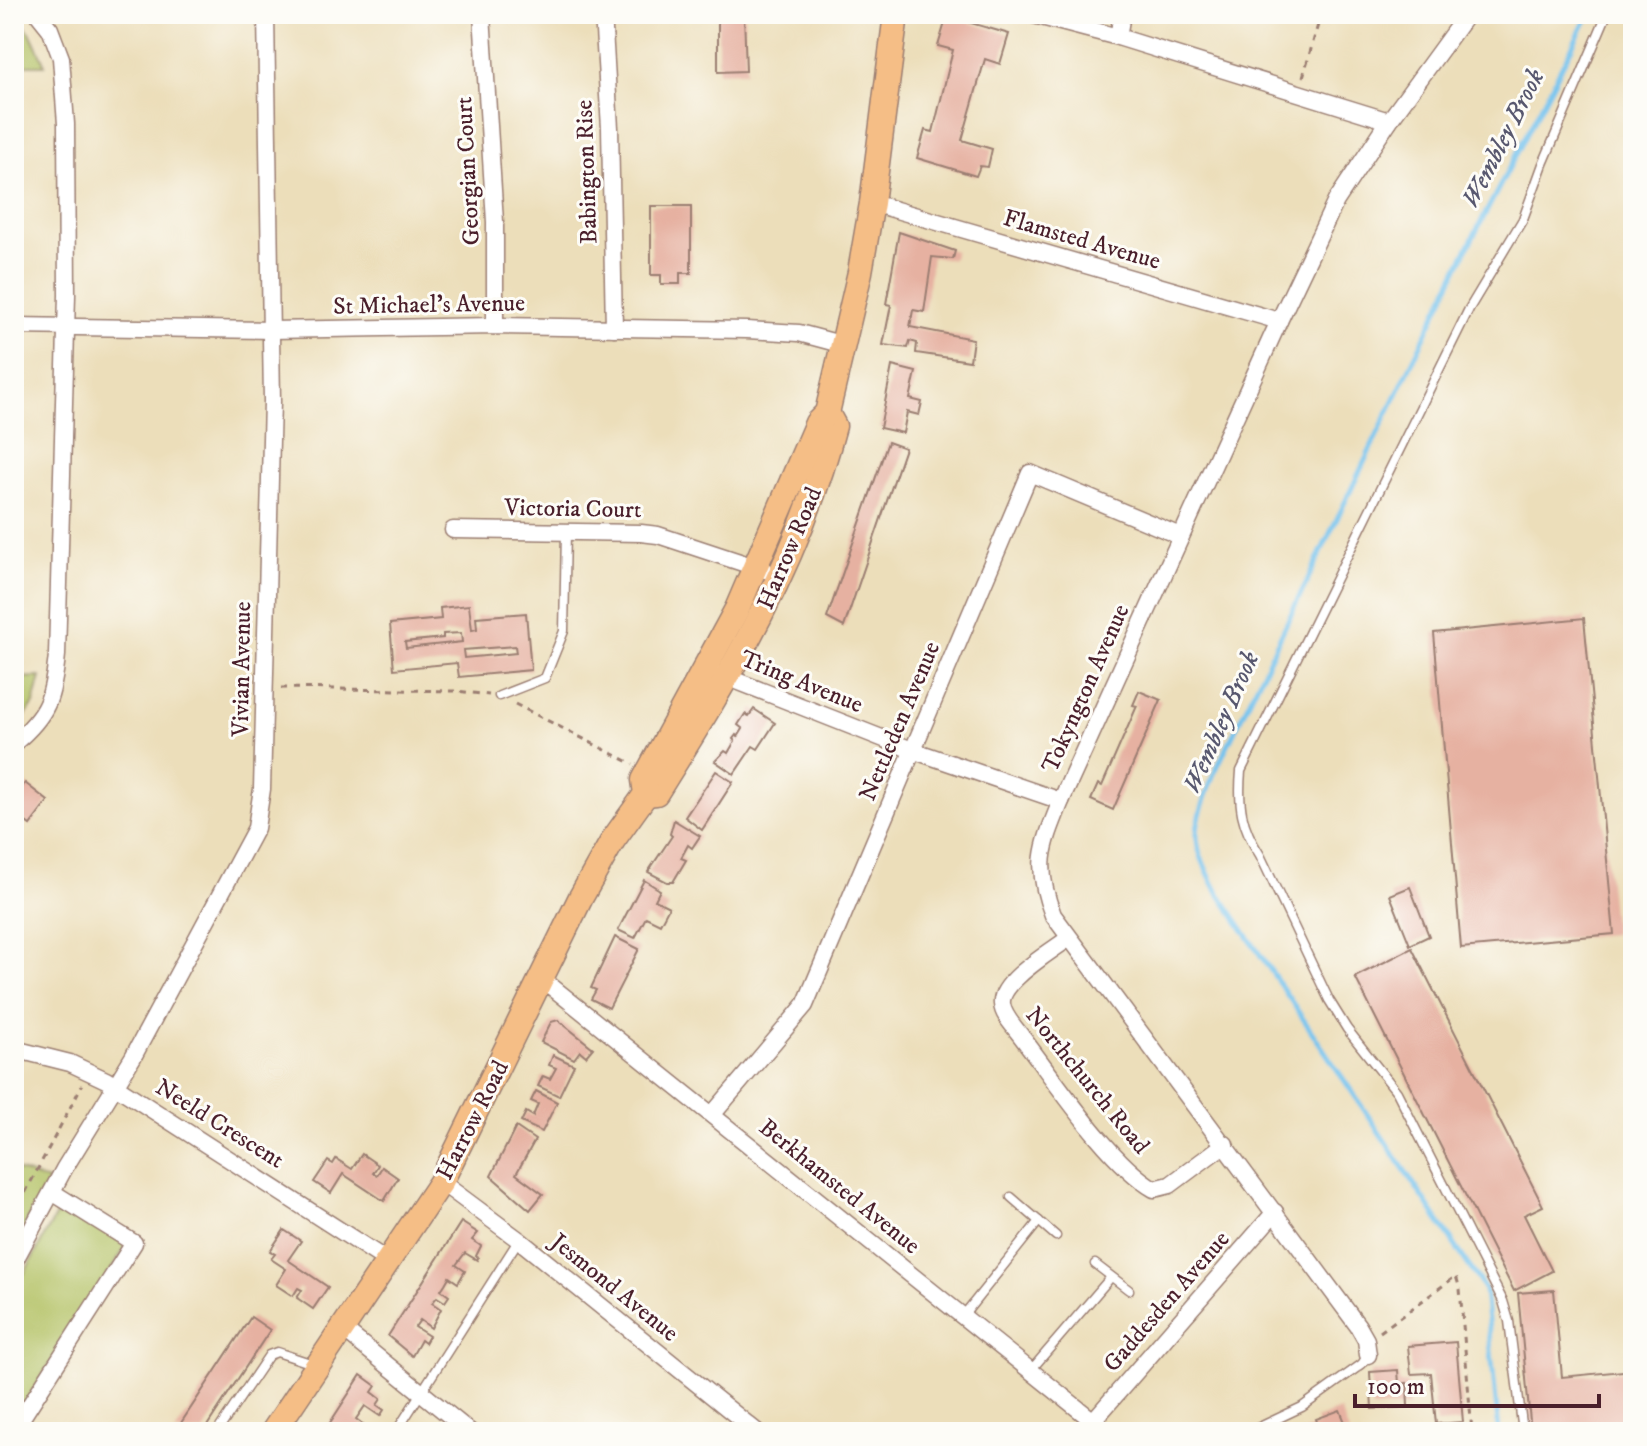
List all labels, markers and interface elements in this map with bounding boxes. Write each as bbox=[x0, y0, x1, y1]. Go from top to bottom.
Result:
water label: Wembley Brook bbox=[1454, 64, 1552, 214]
street label: Georgian Court bbox=[449, 96, 487, 246]
street label: Babington Rise bbox=[569, 99, 605, 245]
street label: Flamsted Avenue bbox=[1000, 203, 1164, 277]
street label: St Michael's Avenue bbox=[333, 288, 525, 322]
street label: Harrow Road bbox=[751, 483, 829, 614]
street label: Victoria Court bbox=[503, 493, 642, 525]
street label: Tokyngton Avenue bbox=[1035, 600, 1136, 777]
street label: Vivian Avenue bbox=[226, 601, 258, 738]
street label: Nettleden Avenue bbox=[853, 637, 947, 806]
street label: Tring Avenue bbox=[736, 644, 867, 720]
water label: Wembley Brook bbox=[1175, 647, 1267, 799]
street label: Northchurch Road bbox=[1019, 1001, 1156, 1160]
street label: Harrow Road bbox=[430, 1056, 516, 1185]
street label: Neeld Crescent bbox=[149, 1072, 290, 1176]
street label: Berkhamsted Avenue bbox=[753, 1113, 926, 1261]
street label: Gaddesden Avenue bbox=[1097, 1225, 1236, 1379]
street label: Jesmond Avenue bbox=[543, 1226, 684, 1348]
scale bar bbox=[1355, 1358, 1599, 1408]
text: 100 m bbox=[1367, 1372, 1425, 1402]

